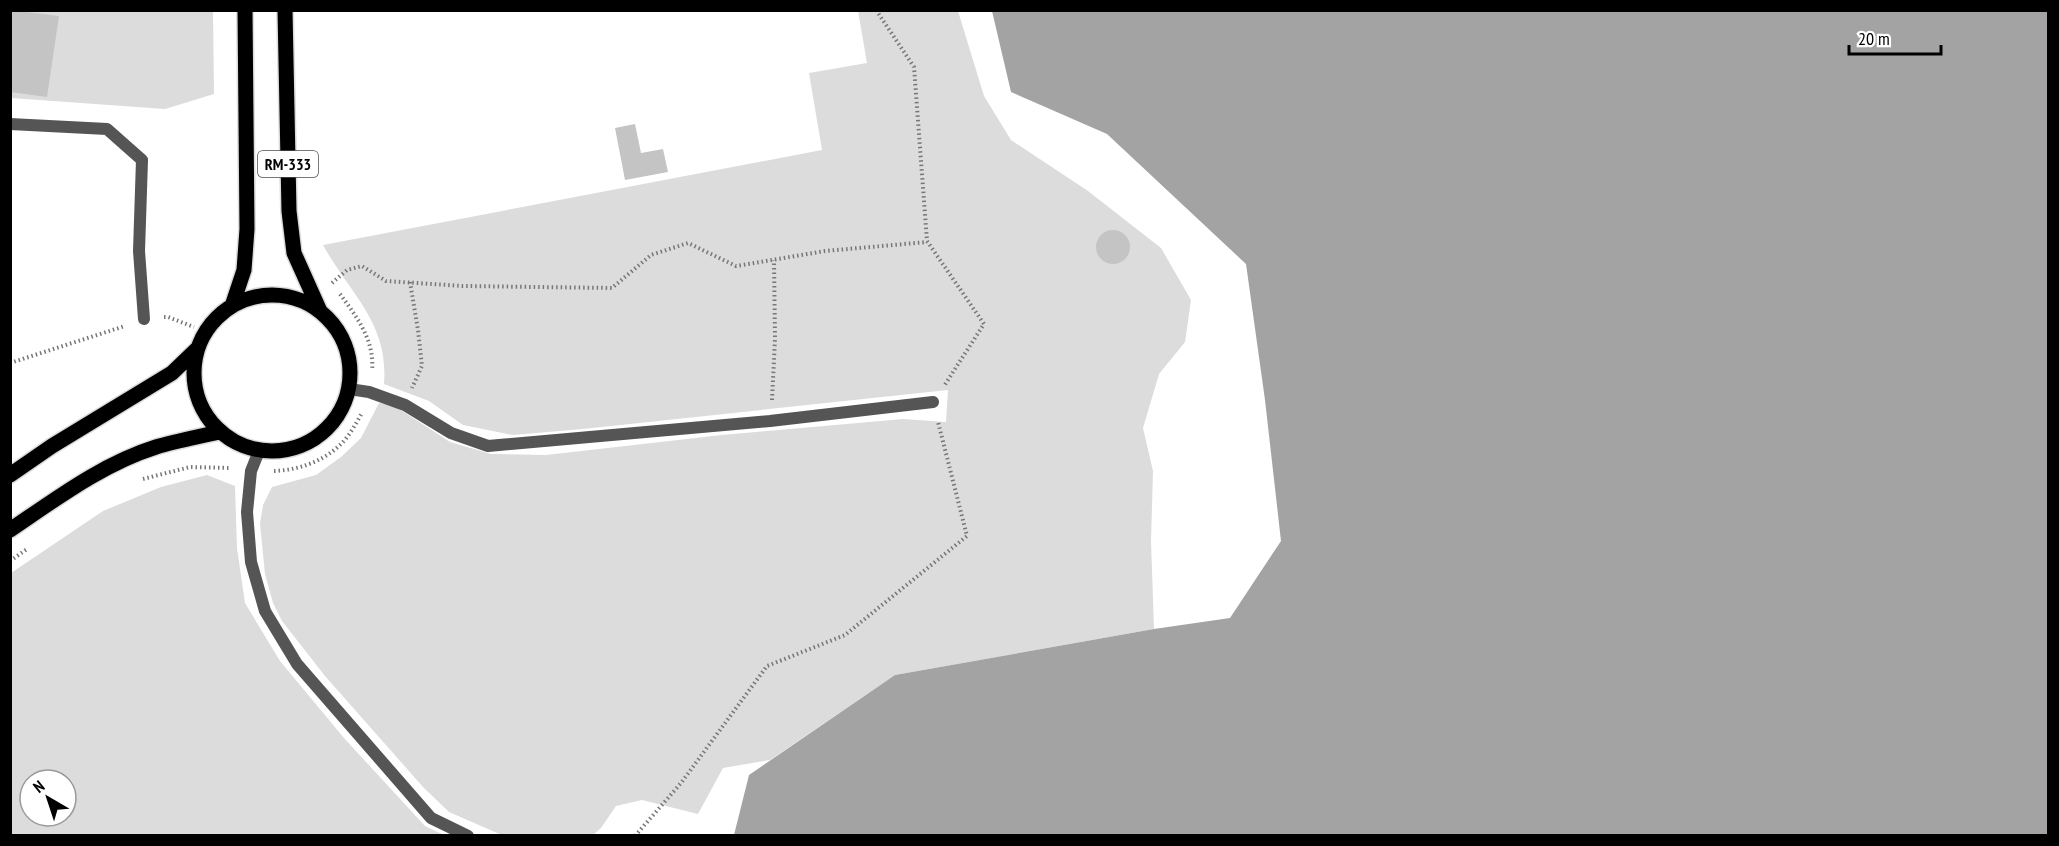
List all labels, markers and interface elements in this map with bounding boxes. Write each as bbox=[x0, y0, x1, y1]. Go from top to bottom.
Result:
scale bar bbox=[1849, 18, 1940, 56]
text: 20 m bbox=[1858, 27, 1890, 50]
road number: RM-333 bbox=[258, 151, 318, 177]
north arrow bbox=[18, 768, 78, 828]
text: N bbox=[29, 776, 48, 797]

